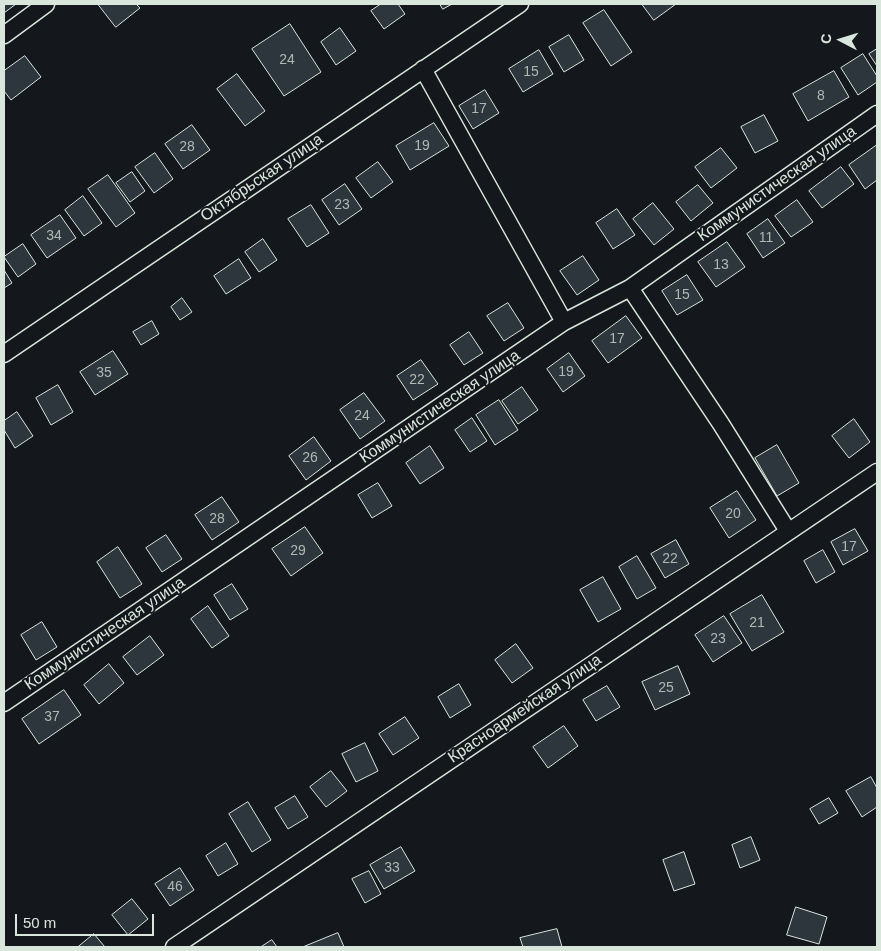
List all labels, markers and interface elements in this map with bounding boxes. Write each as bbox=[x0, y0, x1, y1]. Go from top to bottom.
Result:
north arrow bbox=[816, 15, 866, 65]
text: С bbox=[818, 33, 834, 44]
house number: 24 bbox=[279, 52, 295, 68]
house number: 15 bbox=[523, 64, 539, 80]
house number: 8 bbox=[817, 88, 825, 104]
house number: 17 bbox=[471, 101, 487, 117]
street label: Коммунистическая улица bbox=[694, 122, 860, 246]
street label: Октябрьская улица bbox=[197, 130, 327, 226]
house number: 19 bbox=[414, 138, 430, 154]
house number: 28 bbox=[179, 139, 195, 155]
house number: 23 bbox=[334, 197, 350, 213]
house number: 34 bbox=[46, 228, 62, 244]
house number: 11 bbox=[759, 230, 773, 246]
house number: 13 bbox=[713, 257, 729, 273]
house number: 15 bbox=[674, 287, 690, 303]
house number: 17 bbox=[609, 331, 625, 347]
street label: Коммунистическая улица bbox=[356, 346, 524, 468]
house number: 19 bbox=[558, 364, 574, 380]
house number: 35 bbox=[96, 365, 112, 381]
house number: 22 bbox=[409, 372, 425, 388]
house number: 24 bbox=[354, 408, 370, 424]
house number: 26 bbox=[302, 450, 318, 466]
house number: 20 bbox=[725, 506, 741, 522]
house number: 28 bbox=[209, 511, 225, 527]
house number: 17 bbox=[841, 539, 857, 555]
house number: 29 bbox=[290, 543, 306, 559]
house number: 22 bbox=[662, 551, 678, 567]
street label: Коммунистическая улица bbox=[21, 573, 189, 695]
house number: 21 bbox=[749, 615, 765, 631]
house number: 23 bbox=[710, 631, 726, 647]
street label: Красноармейская улица bbox=[445, 650, 605, 768]
house number: 25 bbox=[658, 680, 674, 696]
house number: 37 bbox=[44, 709, 60, 725]
house number: 33 bbox=[384, 860, 400, 876]
house number: 46 bbox=[167, 879, 183, 895]
scale bar bbox=[18, 904, 156, 936]
text: 50 m bbox=[23, 914, 56, 931]

